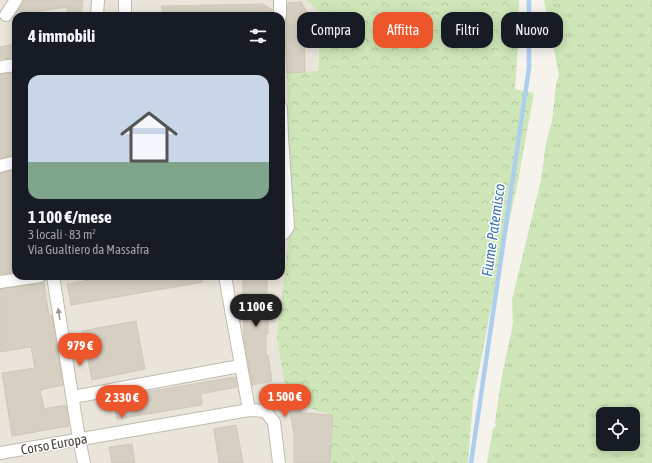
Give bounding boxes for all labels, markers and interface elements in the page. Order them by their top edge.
chip: Compra [297,12,365,48]
chip: Affitta [373,12,433,48]
chip: Filtri [441,12,493,48]
chip: Nuovo [501,12,563,48]
icon: filters [247,25,269,47]
text: 4 immobili [28,26,95,46]
icon: home [113,101,185,173]
water label: Fiume Patemisco [478,182,508,278]
text: 1 100 €/mese [28,207,112,227]
text: 3 locali · 83 m² [28,227,96,242]
text: Via Gualtiero da Massafra [28,242,149,257]
pin: 1 100 € [219,294,293,328]
text: 1 100 € [239,299,273,314]
one-way arrow [56,308,62,320]
pin: 979 € [52,333,108,367]
text: 979 € [67,338,93,353]
pin: 1 500 € [248,384,322,418]
pin: 2 330 € [85,385,159,419]
text: 1 500 € [268,389,302,404]
text: 2 330 € [105,390,139,405]
map controls [596,407,640,451]
button: locate [596,407,640,451]
street label: Corso Europa [20,430,88,458]

